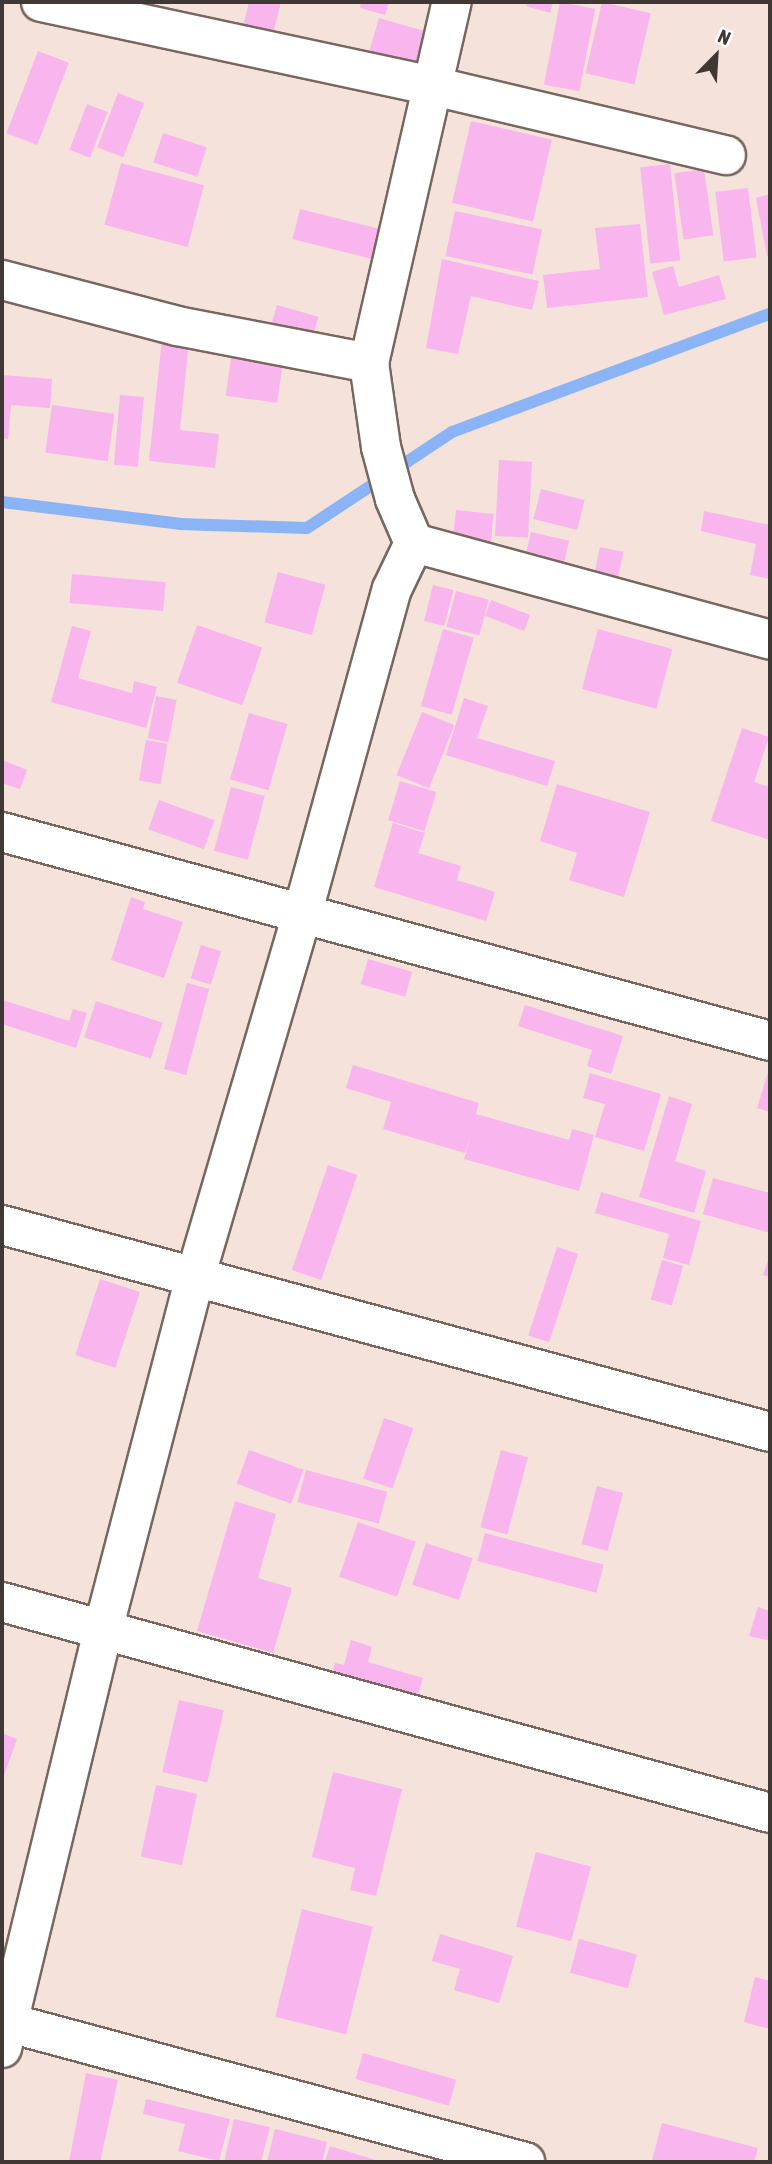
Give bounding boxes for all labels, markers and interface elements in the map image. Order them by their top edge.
north arrow [681,21,751,91]
text: N [715,24,734,49]

